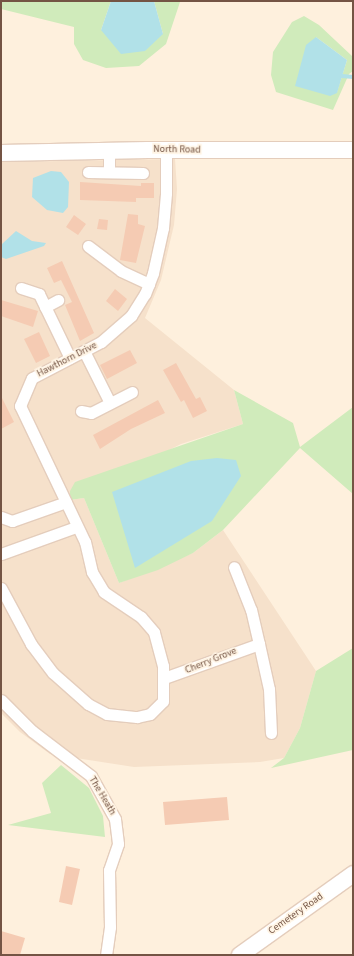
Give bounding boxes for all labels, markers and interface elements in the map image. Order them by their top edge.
street label: North Road [153,144,201,156]
street label: Hawthorn Drive [35,340,99,380]
street label: Cherry Grove [183,645,239,677]
street label: The Heath [86,775,118,817]
street label: Cemetery Road [266,891,326,937]

